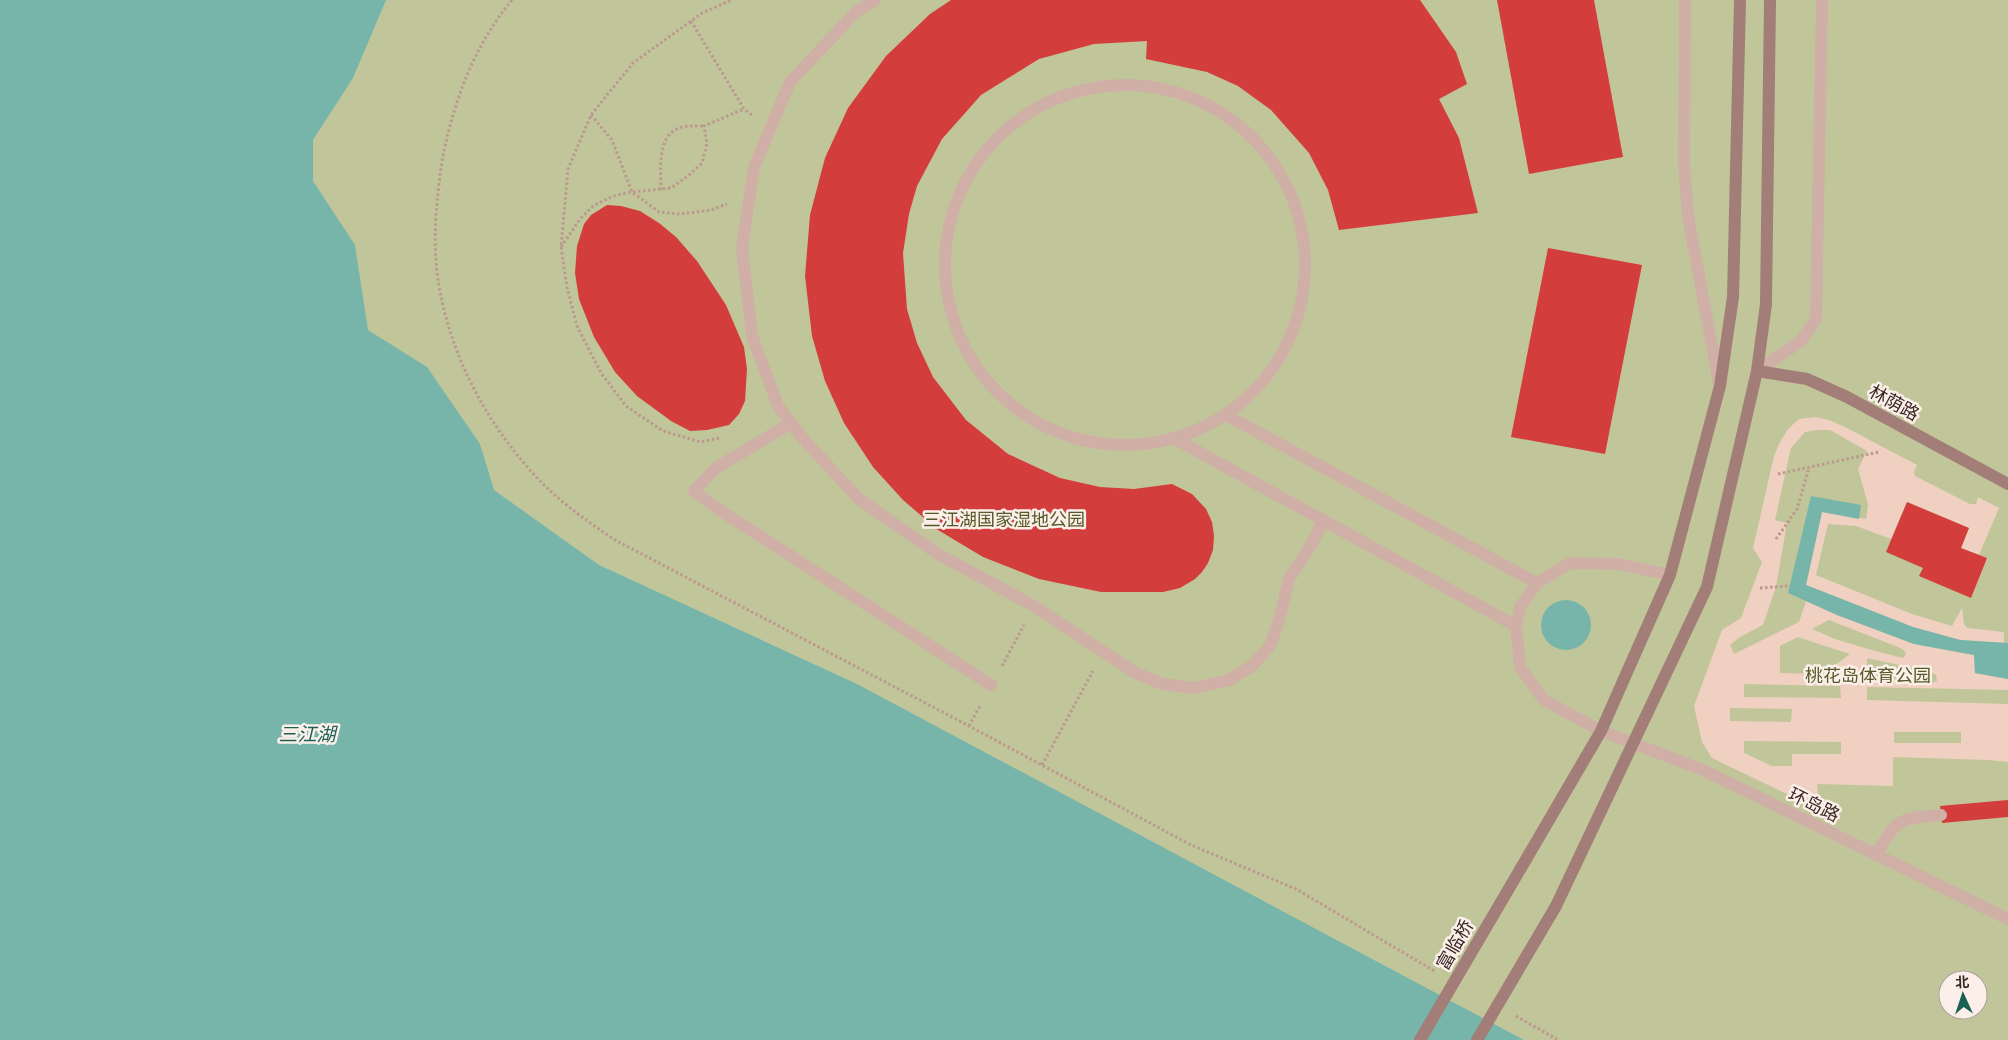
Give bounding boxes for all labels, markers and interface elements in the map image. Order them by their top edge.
street label: 林荫路 [1865,379,1923,426]
park label: 三江湖国家湿地公园 [923,508,1085,531]
park label: 桃花岛体育公园 [1805,664,1931,687]
water label: 三江湖 [278,722,338,746]
street label: 环岛路 [1785,782,1844,827]
street label: 富临桥 [1431,916,1478,974]
north arrow [1938,970,1988,1020]
text: 北 [1955,973,1970,991]

